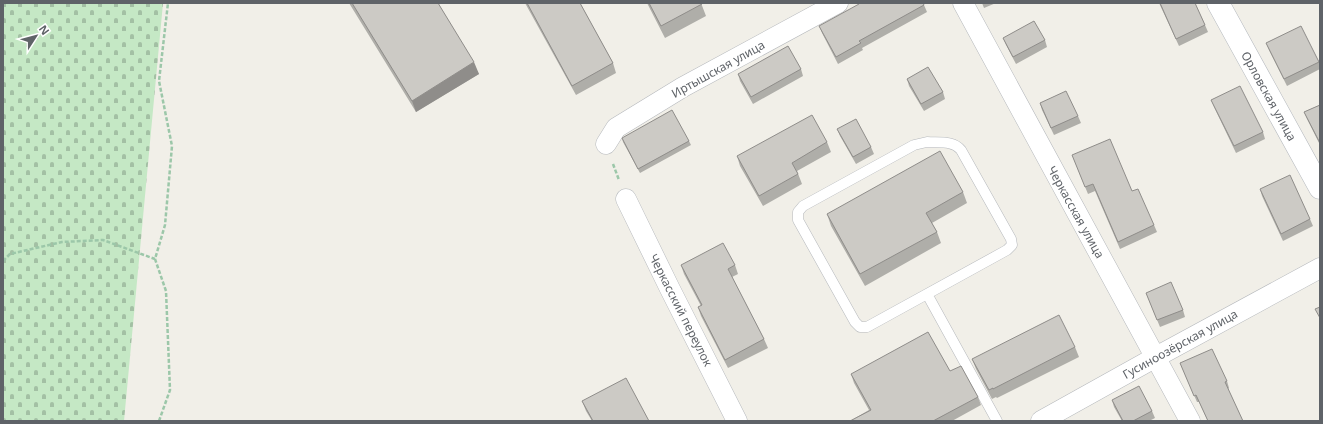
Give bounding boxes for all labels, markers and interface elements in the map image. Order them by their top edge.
north arrow [16,16,56,56]
text: N [36,22,53,38]
street label: Иртышская улица [668,36,768,102]
street label: Орловская улица [1237,48,1301,144]
street label: Черкасская улица [1044,163,1108,261]
street label: Черкасский переулок [645,251,717,370]
street label: Гусиноозёрская улица [1119,305,1241,383]

